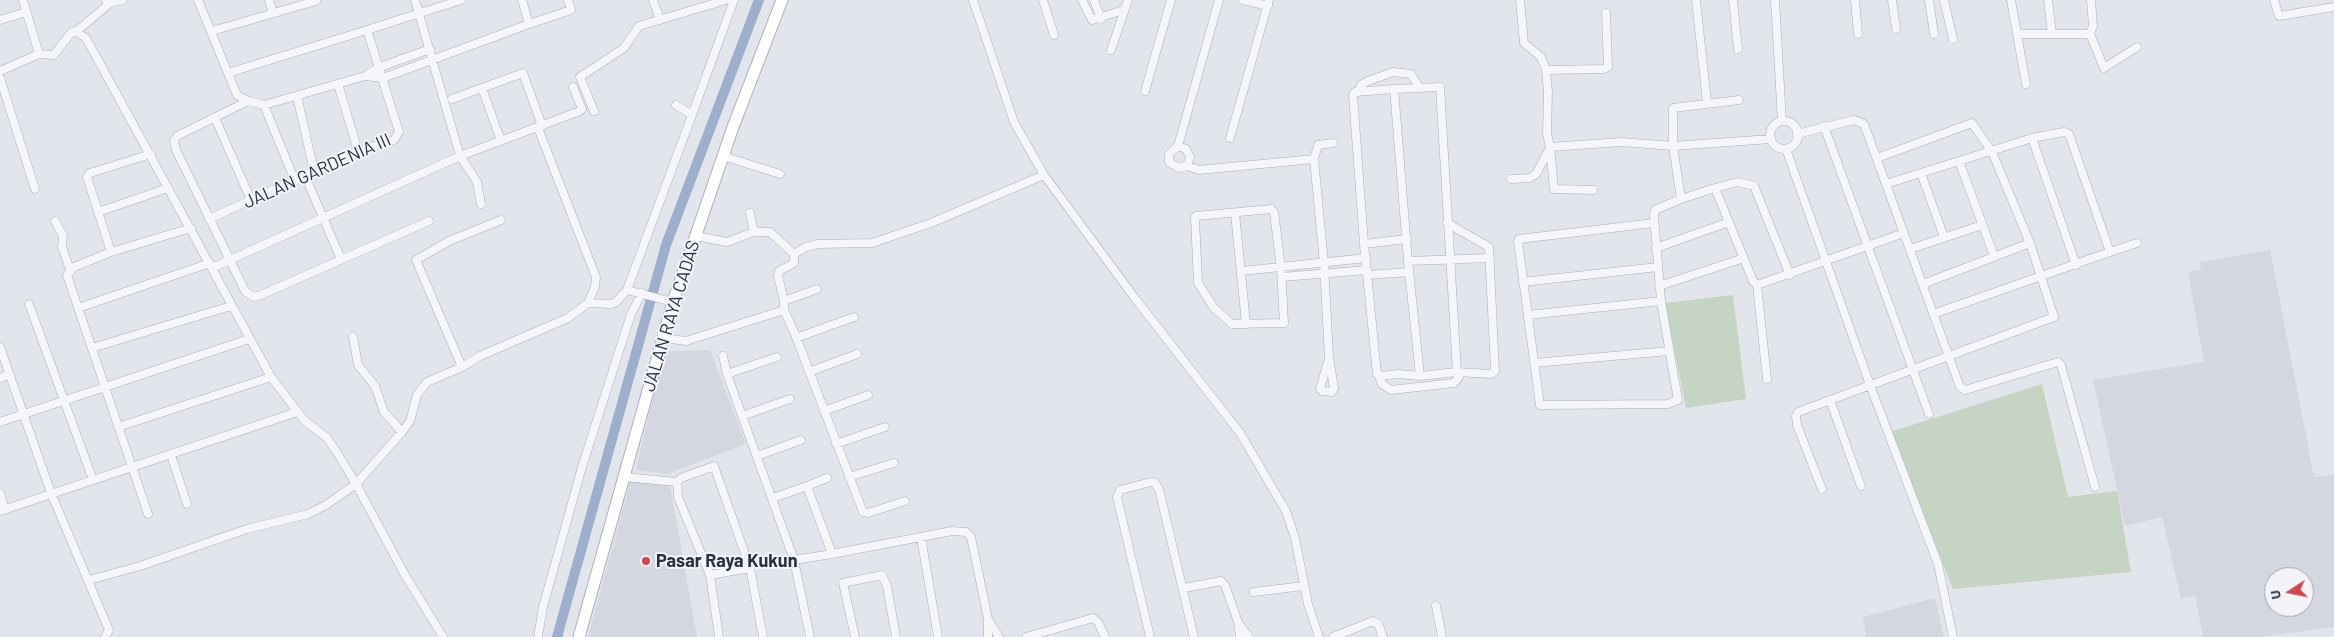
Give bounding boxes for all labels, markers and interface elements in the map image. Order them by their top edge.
street label: JALAN GARDENIA III [240,129,394,213]
street label: JALAN RAYA CADAS [638,238,704,394]
place label: Pasar Raya Kukun [656,550,797,572]
marker: Pasar Raya Kukun [640,555,652,567]
north arrow [2264,567,2314,617]
text: U [2266,589,2284,601]

